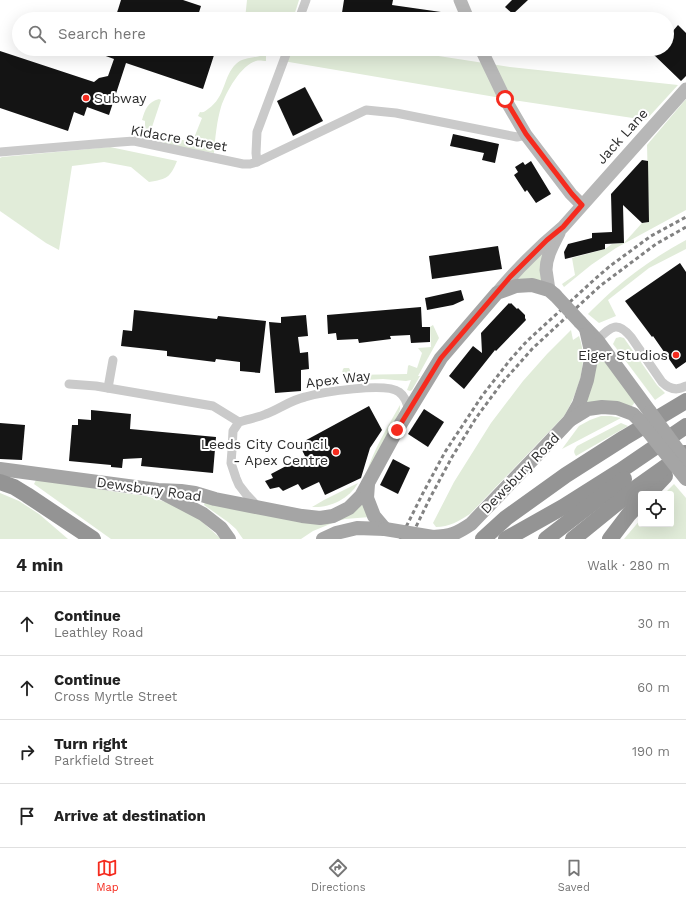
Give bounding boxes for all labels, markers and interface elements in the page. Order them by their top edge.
search box [12,12,674,56]
icon: search [26,23,48,45]
text: Search here [58,25,146,43]
place label: Subway [94,90,147,106]
route start [496,90,514,108]
marker: Subway [81,93,91,103]
street label: Jack Lane [593,105,651,167]
street label: Kidacre Street [129,122,229,154]
place label: Eiger Studios [578,347,668,363]
marker: Eiger Studios [671,350,681,360]
street label: Apex Way [305,367,372,391]
route end [388,421,406,439]
street label: Dewsbury Road [477,429,563,517]
place label: Leeds City Council - Apex Centre [201,436,329,468]
marker: Leeds City Council - Apex Centre [331,447,341,457]
street label: Dewsbury Road [95,474,203,504]
map controls [638,491,674,527]
button: locate [638,491,674,527]
text: 4 min [16,555,63,575]
text: Walk · 280 m [587,558,670,573]
text: Continue [54,607,121,625]
icon: ahead [16,613,38,635]
text: 30 m [638,616,670,631]
text: Leathley Road [54,625,143,640]
text: Continue [54,671,121,689]
icon: ahead [16,677,38,699]
text: 60 m [637,680,670,695]
text: Cross Myrtle Street [54,689,177,704]
text: Turn right [54,735,127,753]
icon: right [16,741,38,763]
text: 190 m [632,744,670,759]
text: Parkfield Street [54,753,154,768]
icon: arrive [16,805,38,827]
text: Arrive at destination [54,807,206,825]
tab: Map [96,857,119,894]
tab: Directions [311,857,365,894]
tab: Saved [558,857,590,894]

